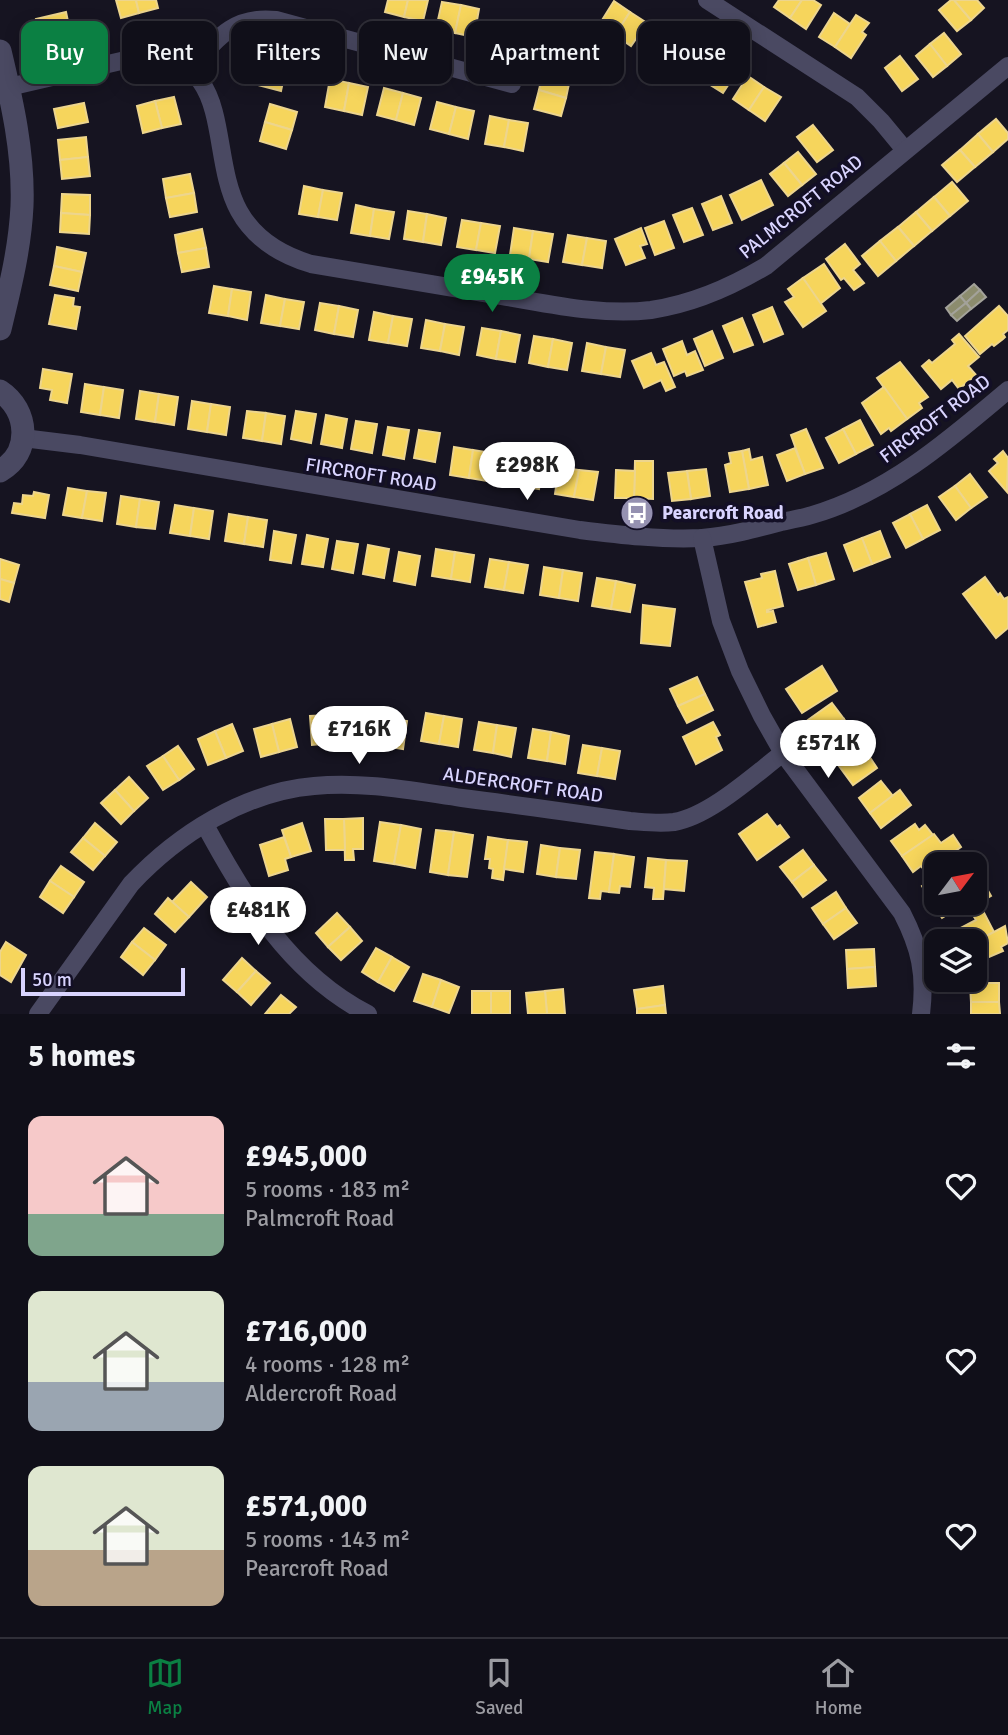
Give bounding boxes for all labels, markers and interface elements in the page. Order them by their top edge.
chip: Buy [21,21,108,84]
chip: Rent [122,21,217,84]
chip: Filters [231,21,345,84]
chip: New [359,21,452,84]
chip: Apartment [466,21,624,84]
chip: House [638,21,750,84]
street label: PALMCROFT ROAD [734,150,868,264]
pin: £945K [443,254,541,314]
text: £945K [460,262,524,291]
street label: FIRCROFT ROAD [875,370,995,468]
pin: £298K [478,442,576,502]
text: £298K [495,450,559,479]
street label: FIRCROFT ROAD [304,453,438,497]
bus stop icon: Pearcroft Road [618,494,656,532]
place label: Pearcroft Road [662,501,784,525]
pin: £716K [310,706,408,766]
text: £716K [327,714,391,743]
pin: £571K [779,720,877,780]
text: £571K [796,728,860,757]
street label: ALDERCROFT ROAD [441,762,605,808]
north arrow [924,852,987,915]
map controls [924,852,987,992]
pin: £481K [209,888,307,947]
text: £481K [226,895,290,924]
button: layers [924,929,987,992]
scale bar [21,965,186,997]
text: 50 m [32,968,72,992]
icon: filters [942,1037,980,1075]
text: 5 homes [28,1038,135,1075]
text: £945,000 [245,1138,367,1175]
icon: home [84,1144,168,1228]
icon: heart [942,1167,980,1205]
text: 5 rooms · 183 m² [245,1175,410,1204]
text: Palmcroft Road [245,1204,394,1233]
text: £716,000 [245,1313,367,1350]
icon: home [84,1319,168,1403]
icon: heart [942,1342,980,1380]
text: 4 rooms · 128 m² [245,1350,410,1379]
text: Aldercroft Road [245,1379,397,1408]
text: £571,000 [245,1488,367,1525]
icon: home [84,1494,168,1578]
icon: heart [942,1517,980,1555]
text: 5 rooms · 143 m² [245,1525,410,1554]
text: Pearcroft Road [245,1554,389,1583]
tab: Map [146,1654,184,1720]
tab: Saved [475,1654,523,1720]
tab: Home [815,1654,862,1720]

